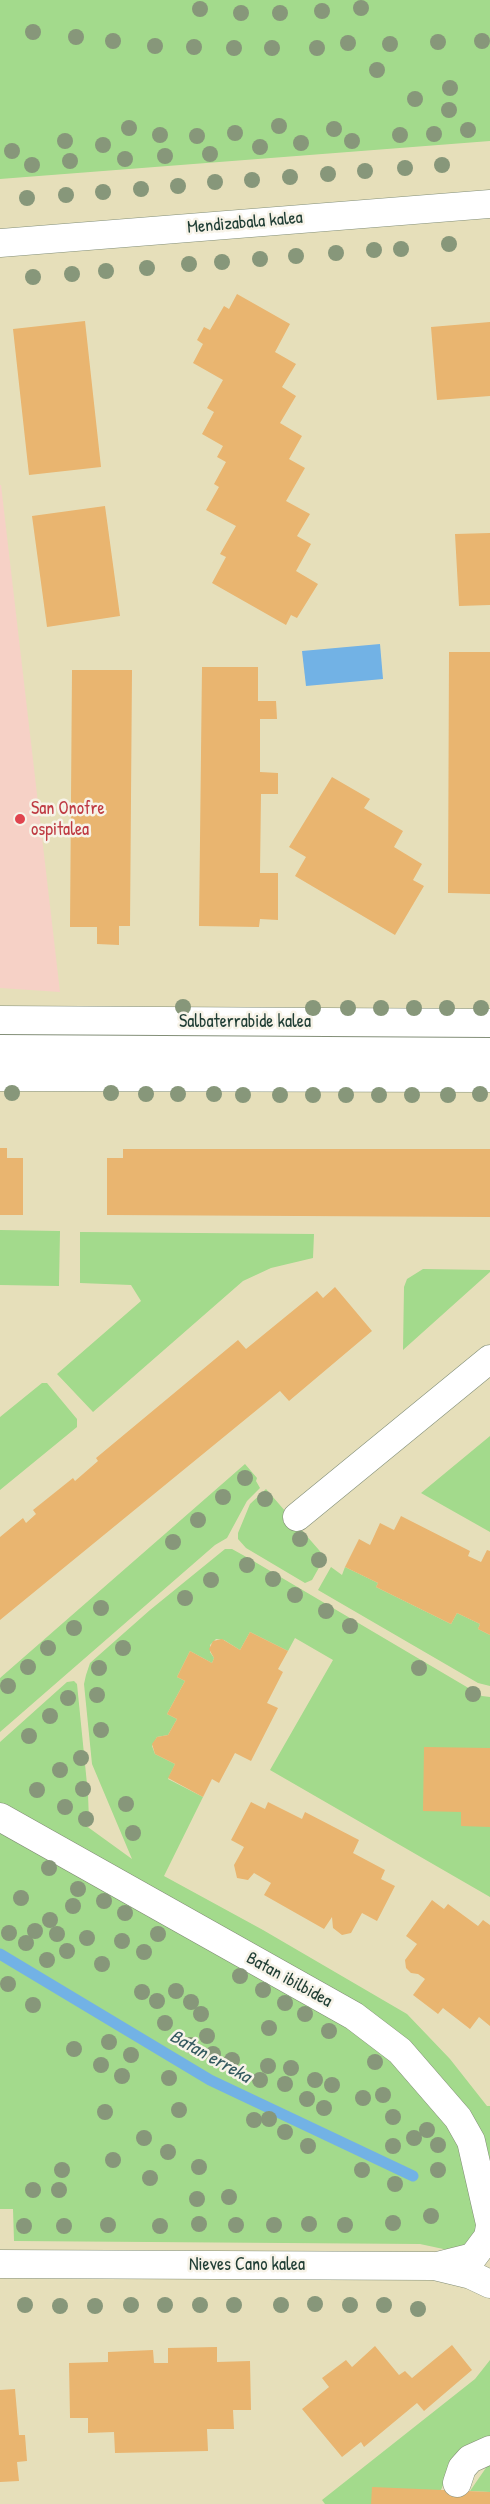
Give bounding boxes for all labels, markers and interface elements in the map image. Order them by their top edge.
street label: Mendizabala kalea [186,207,304,239]
place label: San Onofre ospitalea [31,798,105,841]
marker: San Onofre ospitalea [13,812,27,826]
street label: Salbaterrabide kalea [179,1011,311,1033]
street label: Batan ibilbidea [242,1948,336,2012]
water label: Batan erreka [166,2025,254,2089]
street label: Nieves Cano kalea [189,2254,305,2276]

